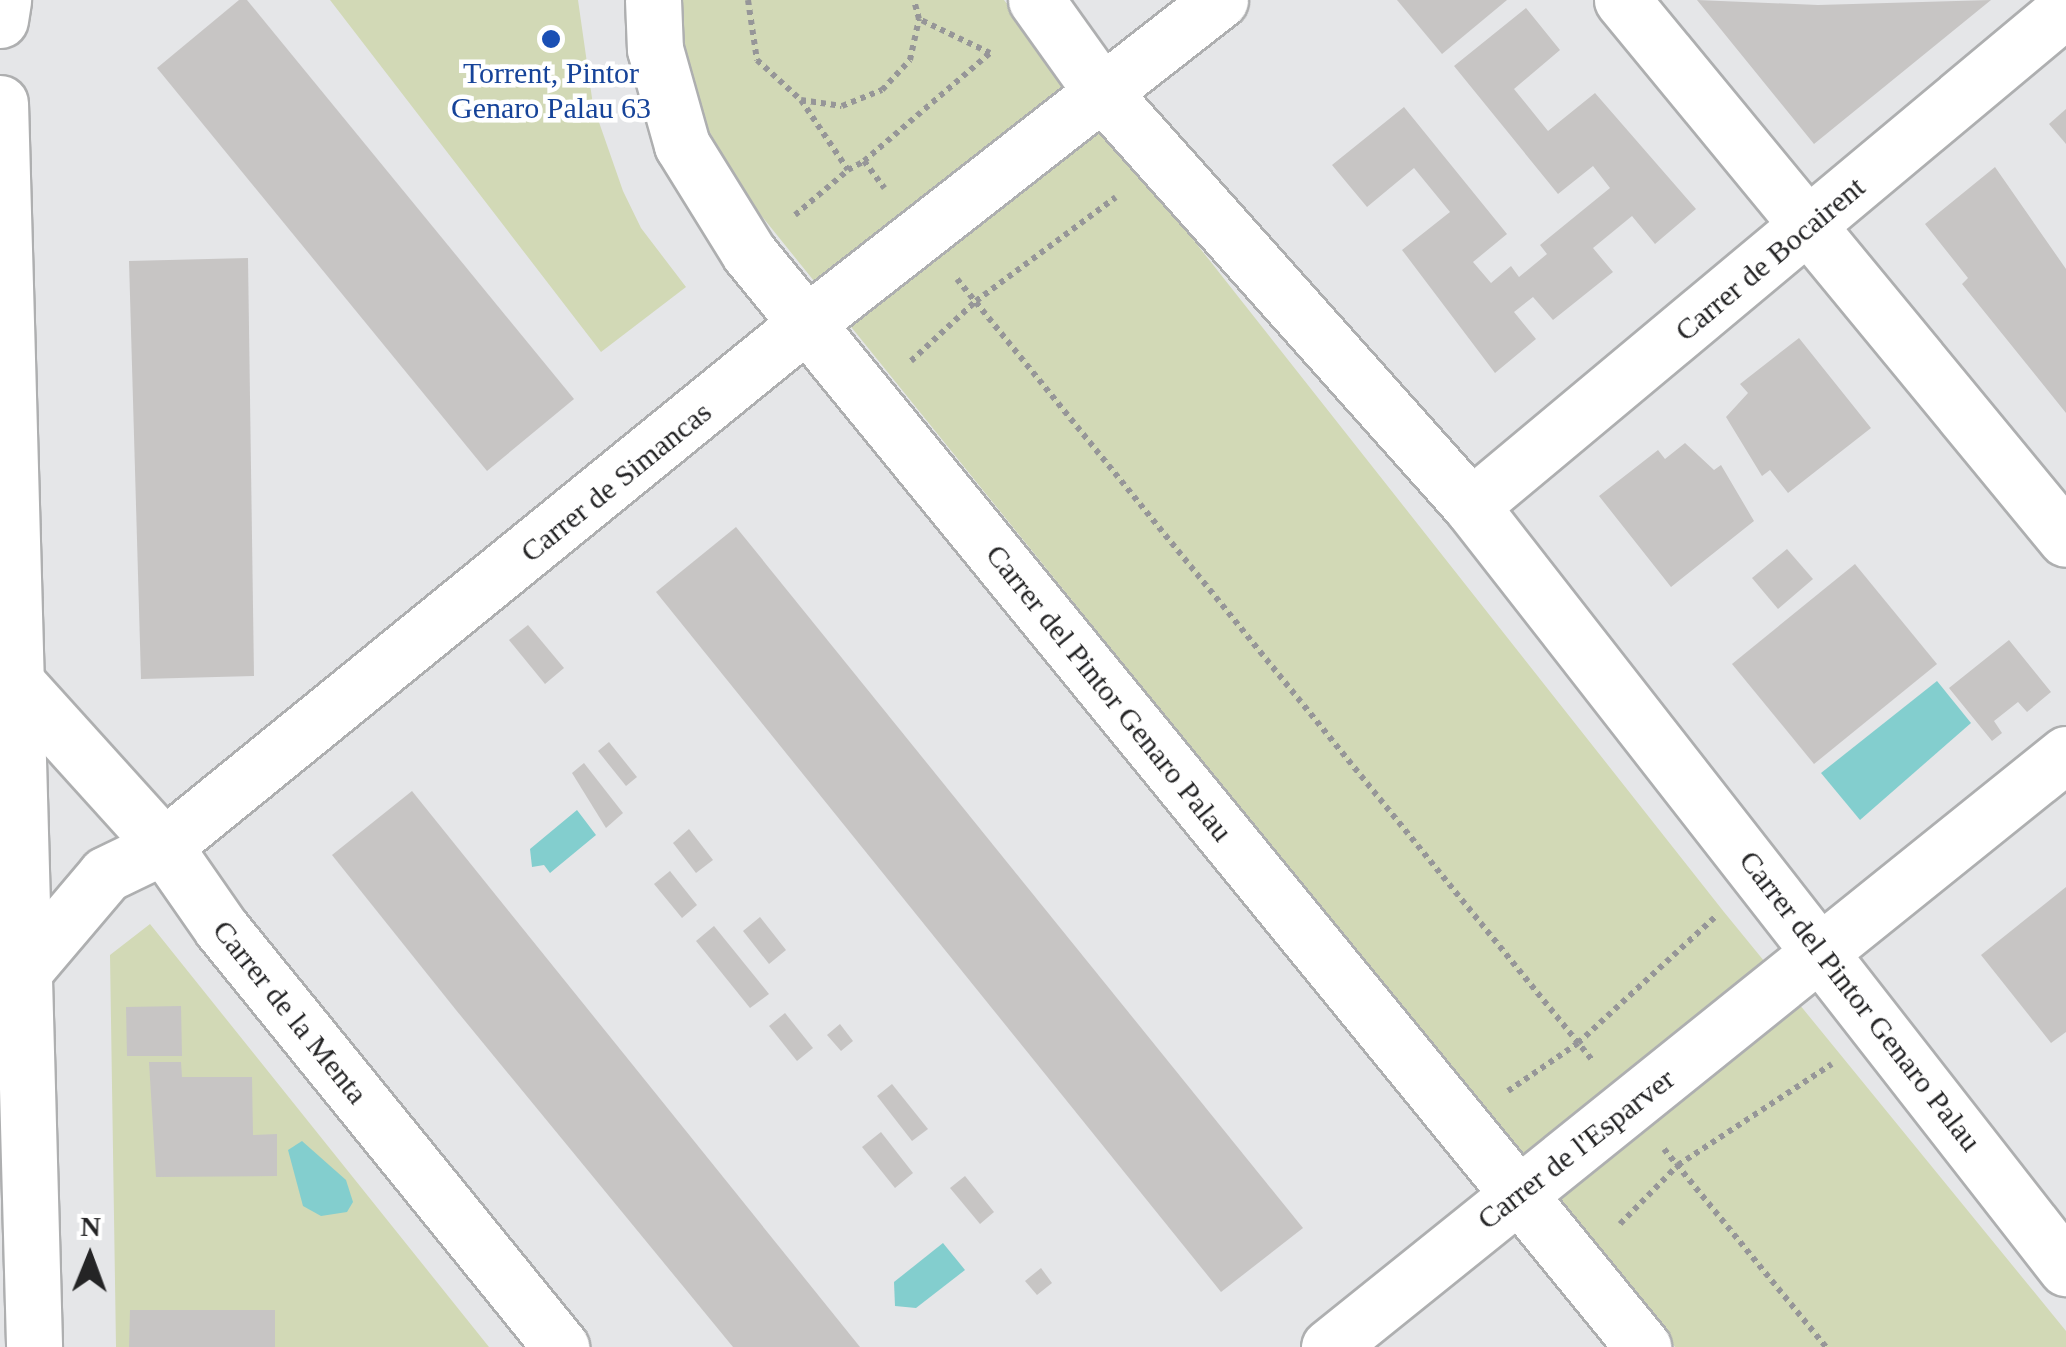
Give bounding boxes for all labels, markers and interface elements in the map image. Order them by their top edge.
marker: Torrent, Pintor Genaro Palau 63 [540,28,562,50]
place label: Torrent, Pintor Genaro Palau 63 [451,55,651,126]
street label: Carrer de Bocairent [1668,169,1872,349]
street label: Carrer de Simancas [513,394,719,570]
street label: Carrer del Pintor Genaro Palau [978,537,1240,849]
street label: Carrer del Pintor Genaro Palau [1731,844,1989,1158]
street label: Carrer de la Menta [205,913,375,1111]
street label: Carrer de l'Esparver [1470,1061,1682,1237]
north arrow [40,1207,140,1307]
text: N [80,1211,101,1242]

